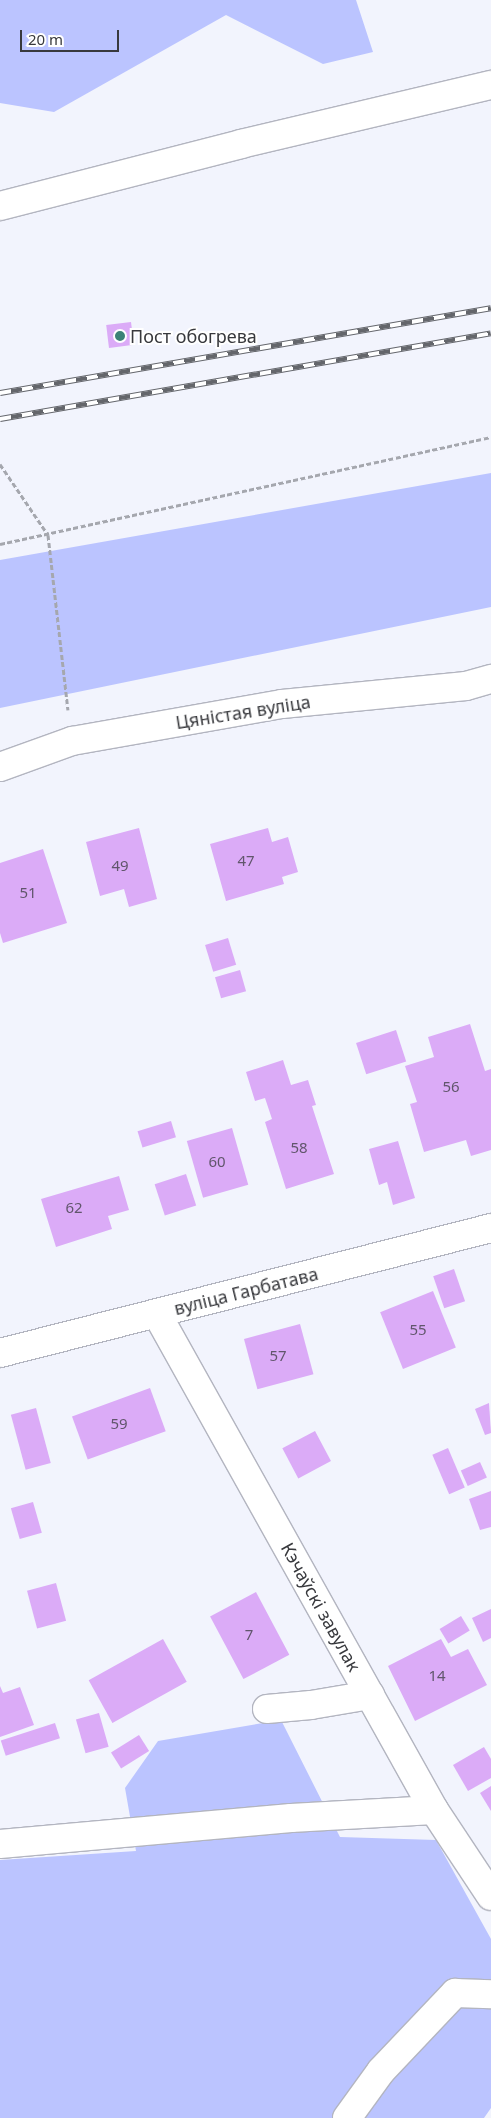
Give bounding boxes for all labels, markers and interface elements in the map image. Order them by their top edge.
scale bar [22,20,121,52]
text: 20 m [28,29,63,49]
place label: Пост обогрева [130,325,257,347]
marker: Пост обогрева [114,330,126,342]
street label: Цяністая вуліца [174,691,312,733]
house number: 47 [237,852,255,870]
house number: 49 [111,857,129,875]
house number: 51 [19,884,37,902]
house number: 56 [442,1078,460,1096]
house number: 58 [290,1139,308,1157]
house number: 60 [208,1153,226,1171]
house number: 62 [65,1199,83,1217]
street label: вуліца Гарбатава [172,1263,320,1319]
house number: 55 [409,1321,427,1339]
house number: 57 [269,1347,287,1365]
house number: 59 [110,1415,128,1433]
street label: Кэчаўскі завулак [277,1539,365,1675]
house number: 7 [245,1626,253,1644]
house number: 14 [428,1667,446,1685]

